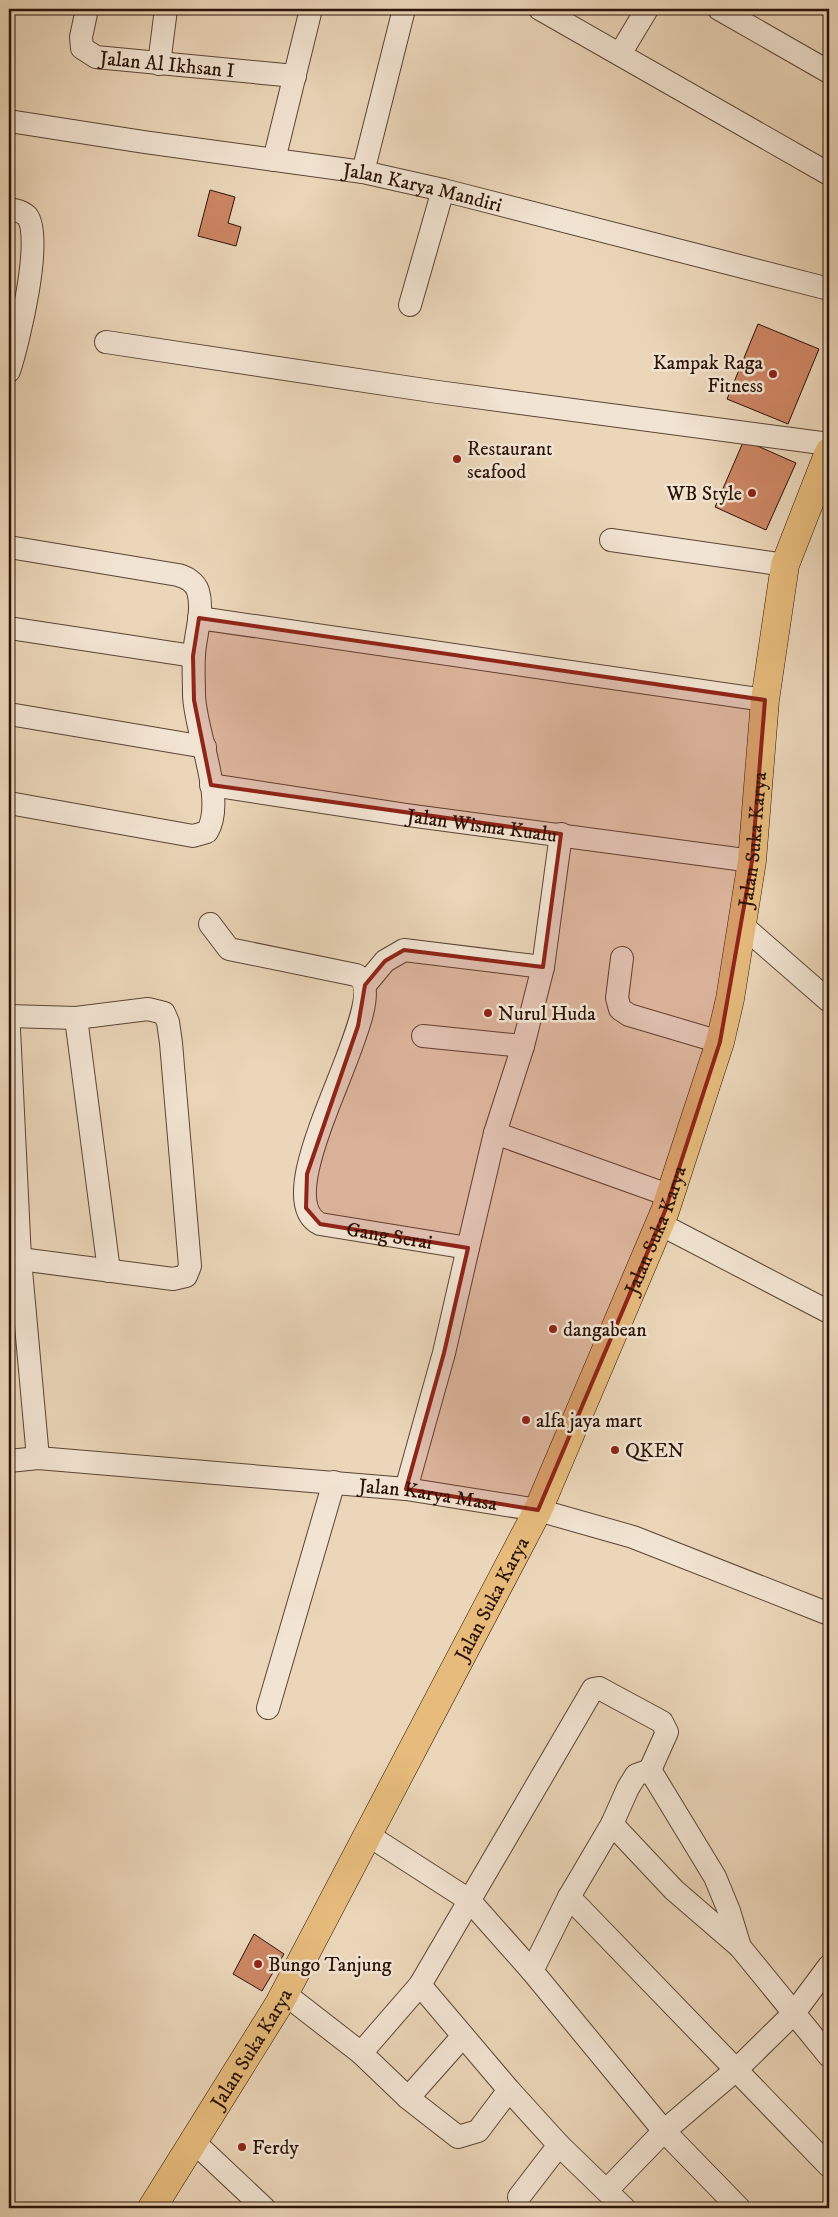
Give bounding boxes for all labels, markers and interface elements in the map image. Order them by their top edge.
street label: Jalan Al Ikhsan I [97,46,236,84]
street label: Jalan Karya Mandiri [339,158,504,219]
place label: Kampak Raga Fitness [653,351,764,399]
marker: Kampak Raga Fitness [767,368,779,380]
place label: Restaurant seafood [467,437,552,485]
marker: Restaurant seafood [451,453,463,465]
place label: WB Style [666,482,742,507]
marker: WB Style [746,487,758,499]
street label: Jalan Suka Karya [733,770,773,911]
street label: Jalan Wisma Kualu [403,804,558,849]
place label: Nurul Huda [498,1002,596,1027]
marker: Nurul Huda [482,1007,494,1019]
street label: Jalan Suka Karya [619,1162,693,1300]
street label: Gang Serai [344,1217,434,1256]
place label: dangabean [563,1318,647,1343]
marker: dangabean [547,1323,559,1335]
place label: alfa jaya mart [536,1409,643,1434]
marker: alfa jaya mart [520,1414,532,1426]
place label: QKEN [625,1439,684,1464]
marker: QKEN [609,1444,621,1456]
street label: Jalan Karya Masa [356,1474,499,1517]
street label: Jalan Suka Karya [449,1533,536,1667]
place label: Bungo Tanjung [268,1953,392,1978]
marker: Bungo Tanjung [252,1958,264,1970]
street label: Jalan Suka Karya [205,1984,299,2115]
place label: Ferdy [252,2136,299,2161]
marker: Ferdy [236,2141,248,2153]

